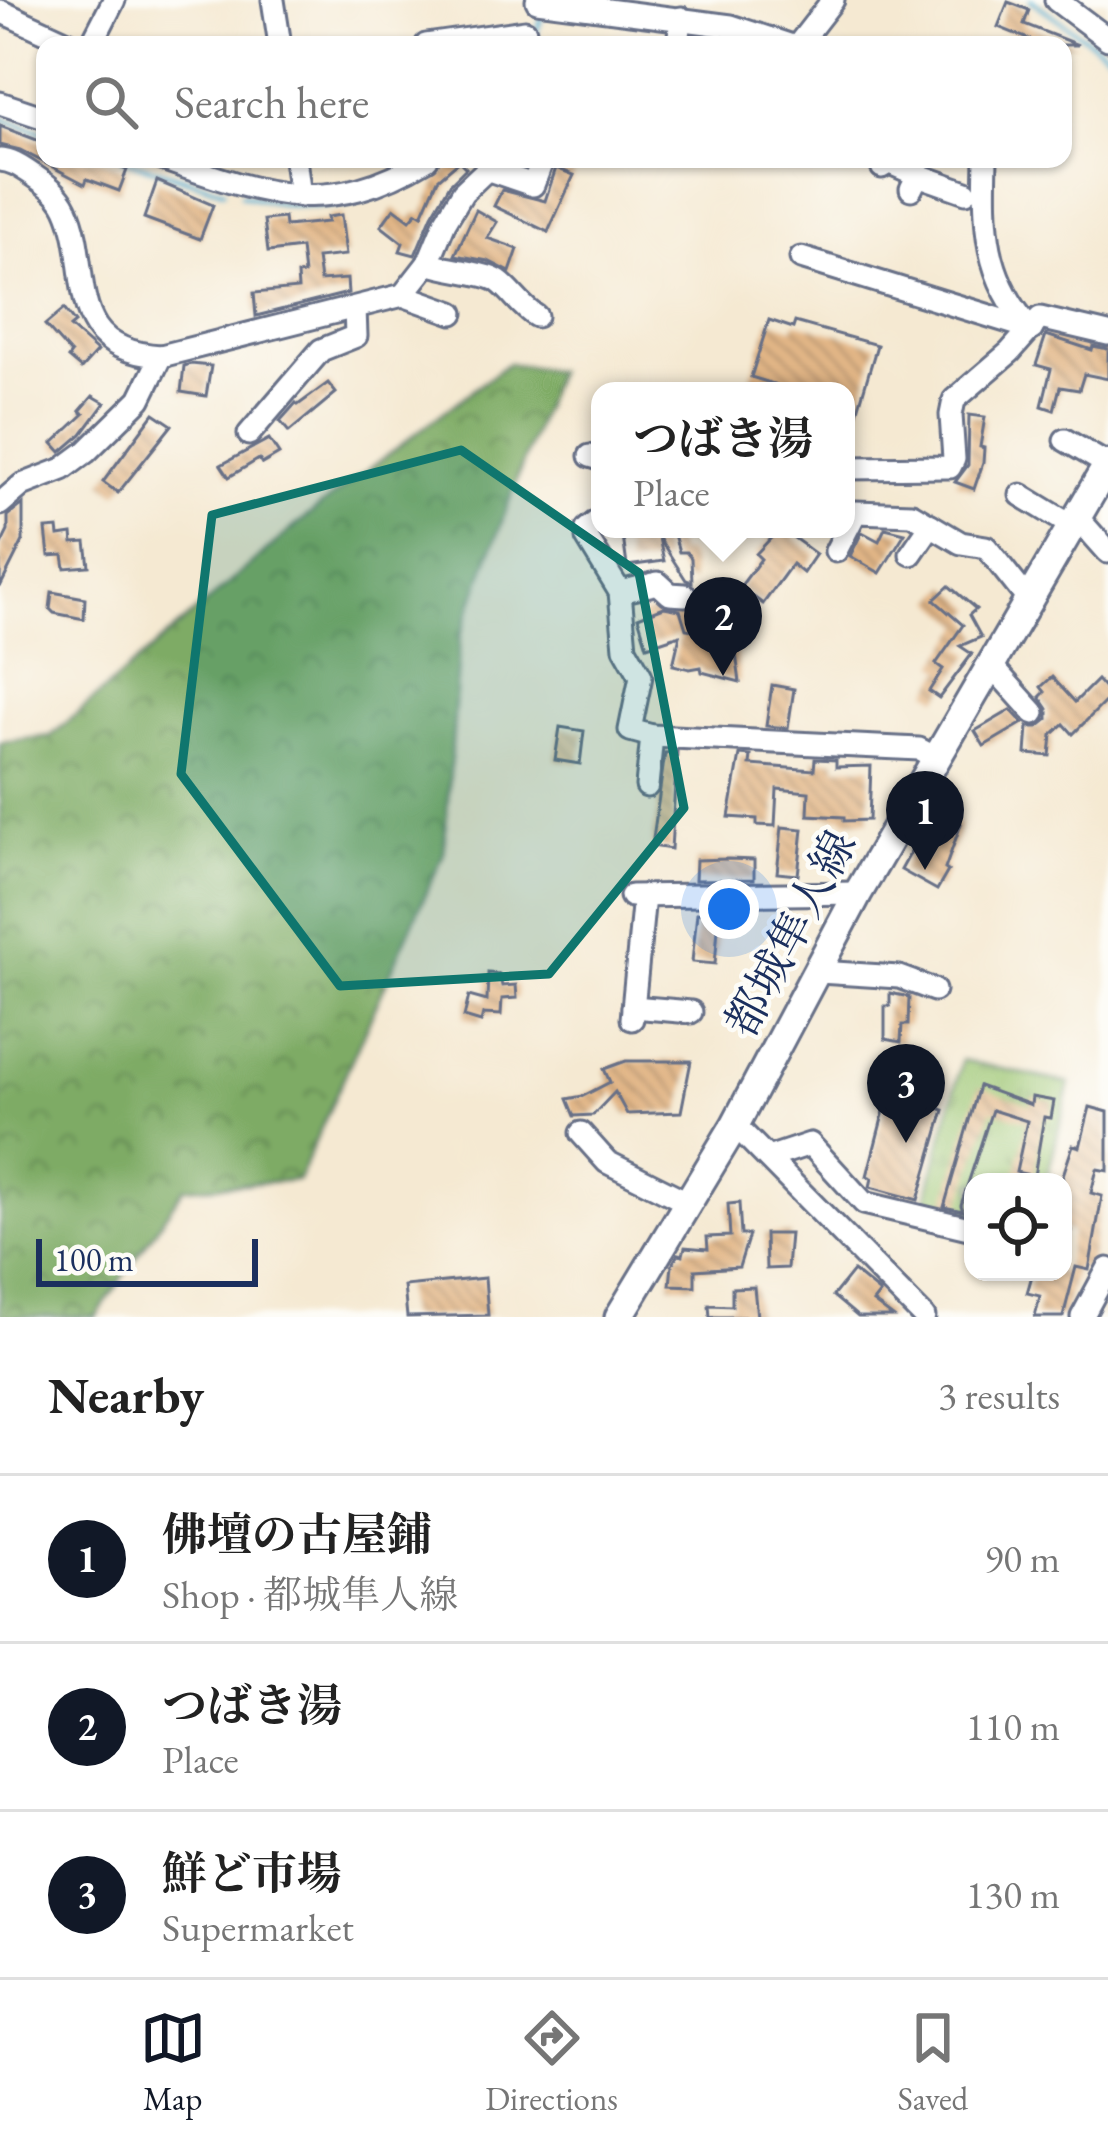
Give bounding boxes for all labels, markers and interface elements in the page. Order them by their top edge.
search box [36,36,1072,168]
icon: search [78,69,144,135]
text: Search here [174,73,369,131]
popup [591,382,855,538]
text: つばき湯 [633,409,813,467]
text: Place [633,467,710,518]
pin: 2 [684,577,762,676]
pin: 1 [886,771,964,870]
street label: 都城隼人線 [712,820,868,1046]
your location [699,879,759,939]
pin: 3 [867,1044,945,1143]
map controls [964,1173,1072,1281]
button: locate [964,1173,1072,1281]
scale bar [36,1233,258,1286]
text: 100 m [54,1238,134,1281]
text: Nearby [48,1362,204,1428]
text: 3 results [938,1370,1060,1421]
text: 佛壇の古屋鋪 [162,1505,432,1563]
text: 1 [77,1533,97,1584]
text: 90 m [984,1533,1060,1584]
text: Shop · 都城隼人線 [162,1569,458,1620]
text: つばき湯 [162,1676,342,1734]
text: 2 [77,1701,97,1752]
text: 110 m [966,1701,1060,1752]
text: Place [162,1734,239,1785]
text: 鮮ど市場 [162,1844,342,1902]
text: 3 [77,1869,97,1920]
text: 130 m [966,1869,1060,1920]
text: Supermarket [162,1902,354,1953]
tab: Map [140,2005,206,2120]
tab: Directions [485,2005,618,2120]
tab: Saved [898,2005,968,2120]

